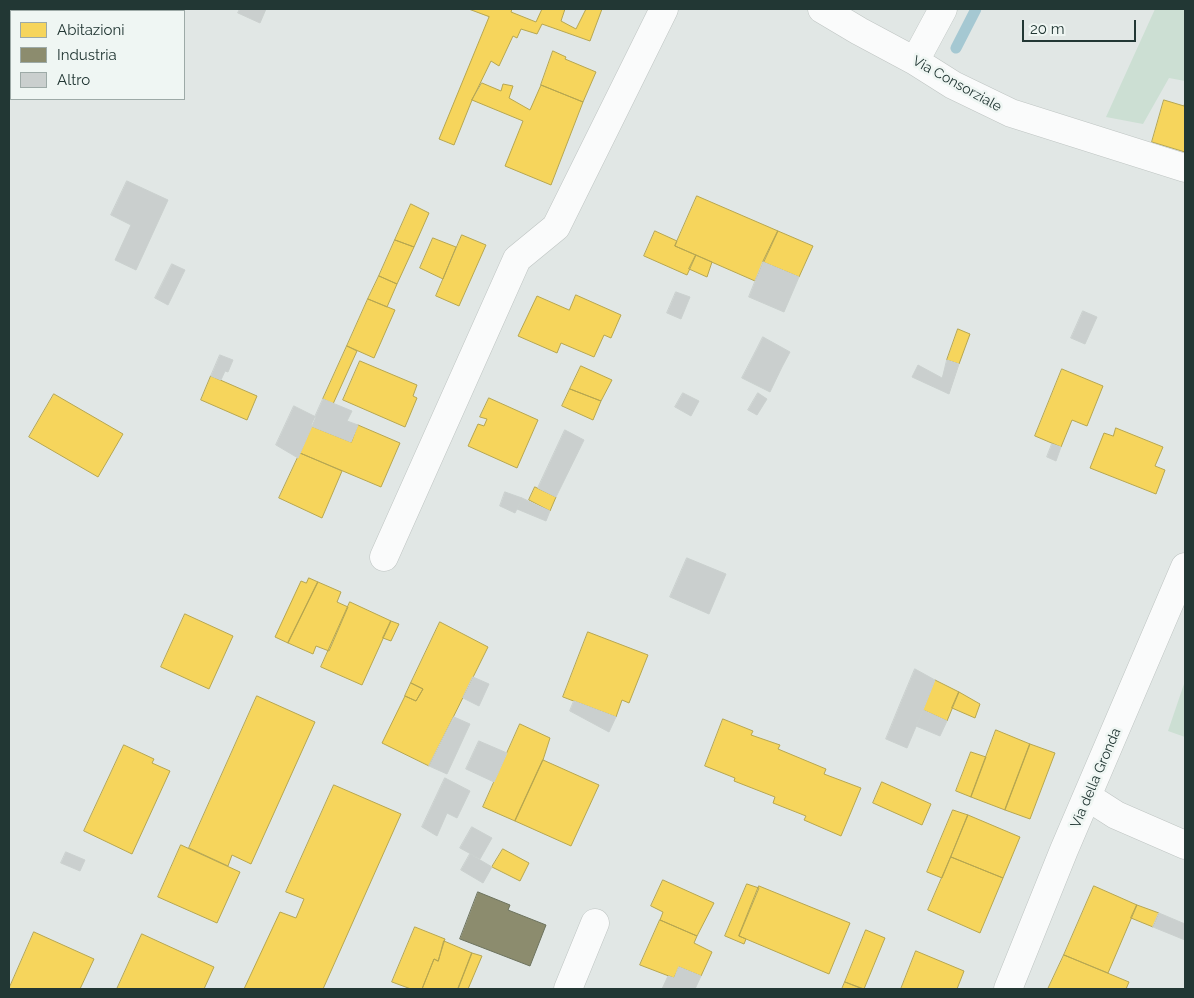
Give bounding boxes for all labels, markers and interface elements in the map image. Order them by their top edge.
legend [10,10,185,100]
scale bar [1024,10,1138,42]
text: 20 m [1030,20,1065,38]
text: Abitazioni [57,21,124,39]
text: Industria [57,46,117,64]
street label: Via Consorziale [909,53,1005,115]
text: Altro [57,71,90,89]
street label: Via della Gronda [1067,725,1125,831]

